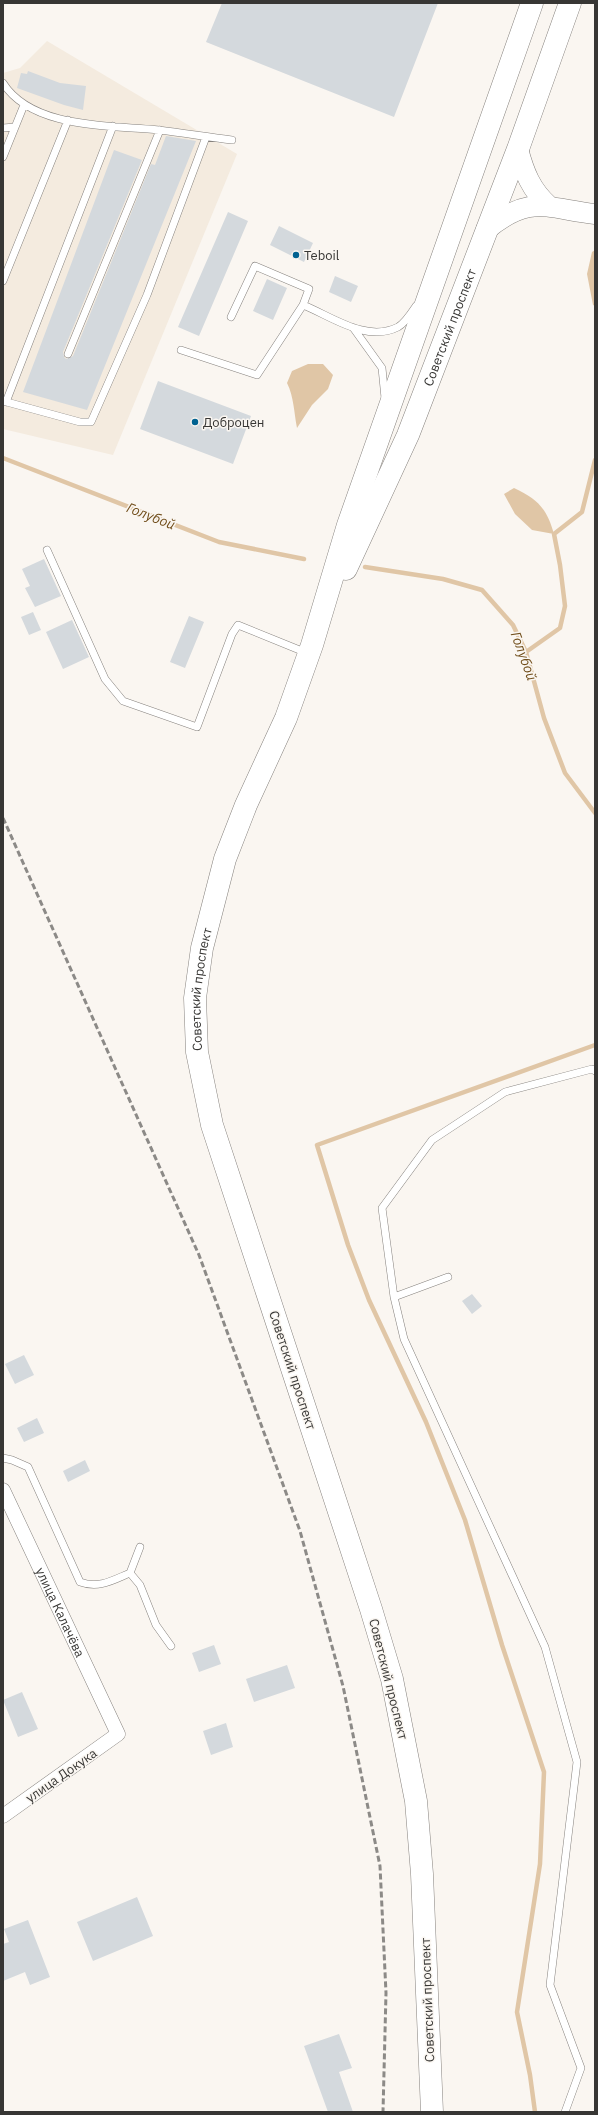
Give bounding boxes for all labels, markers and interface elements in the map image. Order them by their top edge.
place label: Teboil [304,247,340,264]
marker: Teboil [291,250,301,260]
street label: Советский проспект [420,266,480,389]
place label: Доброцен [203,414,264,431]
marker: Доброцен [190,417,200,427]
water label: Голубой [124,498,178,534]
water label: Голубой [507,629,541,683]
street label: Советский проспект [187,926,216,1051]
street label: Советский проспект [265,1308,320,1432]
street label: улица Калачёва [32,1565,89,1660]
street label: Советский проспект [365,1617,412,1741]
street label: улица Докука [22,1745,100,1806]
street label: Советский проспект [417,1938,438,2062]

